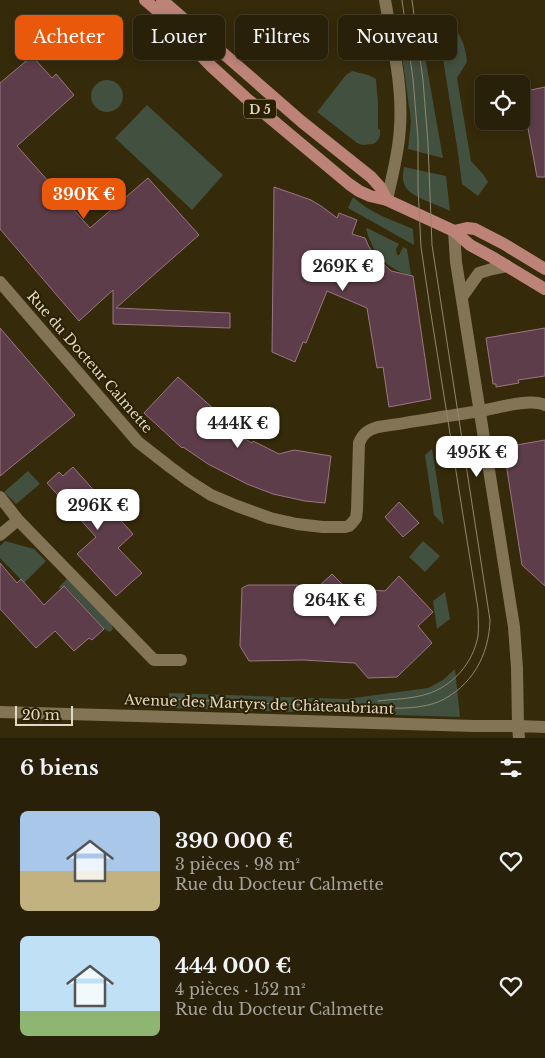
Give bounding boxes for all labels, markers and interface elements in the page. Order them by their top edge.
chip: Acheter [15,15,123,60]
chip: Louer [133,15,225,60]
chip: Filtres [235,15,328,60]
chip: Nouveau [338,15,457,60]
map controls [475,75,530,130]
button: locate [475,75,530,130]
road number: D 5 [244,100,276,118]
pin: 390K € [43,178,125,220]
text: 390K € [53,184,115,204]
pin: 269K € [302,250,384,292]
text: 269K € [312,256,374,276]
street label: Rue du Docteur Calmette [23,287,157,437]
pin: 444K € [197,406,279,449]
text: 444K € [207,413,269,433]
pin: 495K € [436,436,518,478]
text: 495K € [447,442,507,462]
pin: 296K € [57,488,139,531]
text: 296K € [67,495,129,515]
pin: 264K € [294,584,376,626]
text: 264K € [304,590,366,610]
street label: Avenue des Martyrs de Châteaubriant [123,690,395,718]
scale bar [15,703,72,726]
text: 20 m [22,706,60,724]
icon: filters [497,754,525,782]
text: 6 biens [20,755,99,781]
text: 390 000 € [175,828,293,854]
icon: home [60,831,120,891]
icon: heart [497,847,525,875]
text: 3 pièces · 98 m² [175,854,300,874]
text: Rue du Docteur Calmette [175,874,384,894]
text: 444 000 € [175,953,292,979]
icon: home [60,956,120,1016]
icon: heart [497,972,525,1000]
text: 4 pièces · 152 m² [175,979,306,999]
text: Rue du Docteur Calmette [175,999,384,1019]

